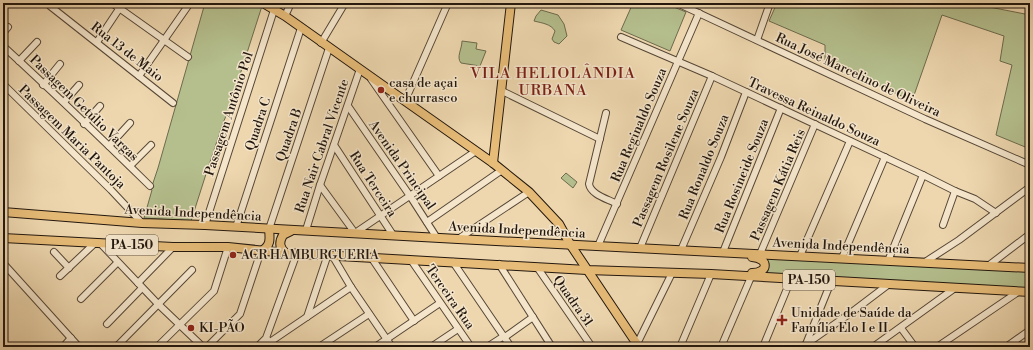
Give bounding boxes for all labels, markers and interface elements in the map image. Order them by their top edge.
street label: Rua 13 de Maio [88,19,166,85]
street label: Rua José Marcelino de Oliveira [773,30,943,121]
street label: Passagem Antônio Pol [201,50,257,178]
street label: Passagem Getúlio Vargas [26,52,142,165]
district label: VILA HELIOLÂNDIA URBANA [469,63,636,100]
street label: Rua Reginaldo Souza [608,65,670,185]
street label: Travessa Reinaldo Souza [745,74,883,150]
place label: casa de açai e churrasco [389,75,458,106]
street label: Rua Nair Cabral Vicente [292,76,353,215]
street label: Passagem Maria Pantoja [15,82,129,193]
marker: casa de açai e churrasco [376,85,386,95]
street label: Passagem Rosilene Souza [630,86,703,229]
street label: Quadra C [242,95,274,153]
street label: Quadra B [272,106,306,164]
street label: Rua Ronaldo Souza [676,112,733,222]
street label: Avenida Principal [365,116,439,213]
street label: Rua Rosineide Souza [712,116,772,236]
street label: Passagem Kátia Reis [747,126,809,243]
street label: Rua Terceira [346,148,400,220]
street label: Avenida Independência [123,201,262,225]
street label: Avenida Independência [447,218,586,242]
street label: Avenida Independência [771,234,910,258]
road number: PA-150 [106,235,158,255]
place label: ACR HAMBURGUERIA [240,247,380,263]
marker: ACR HAMBURGUERIA [228,250,238,260]
street label: Terceira Rua [422,262,478,333]
road number: PA-150 [783,270,835,290]
street label: Quadra 31 [550,272,597,330]
place label: Unidade de Saúde da Família Elo I e II [791,305,912,336]
marker: Unidade de Saúde da Família Elo I e II [776,314,788,326]
place label: KI-PÃO [199,319,245,336]
marker: KI-PÃO [186,323,196,333]

